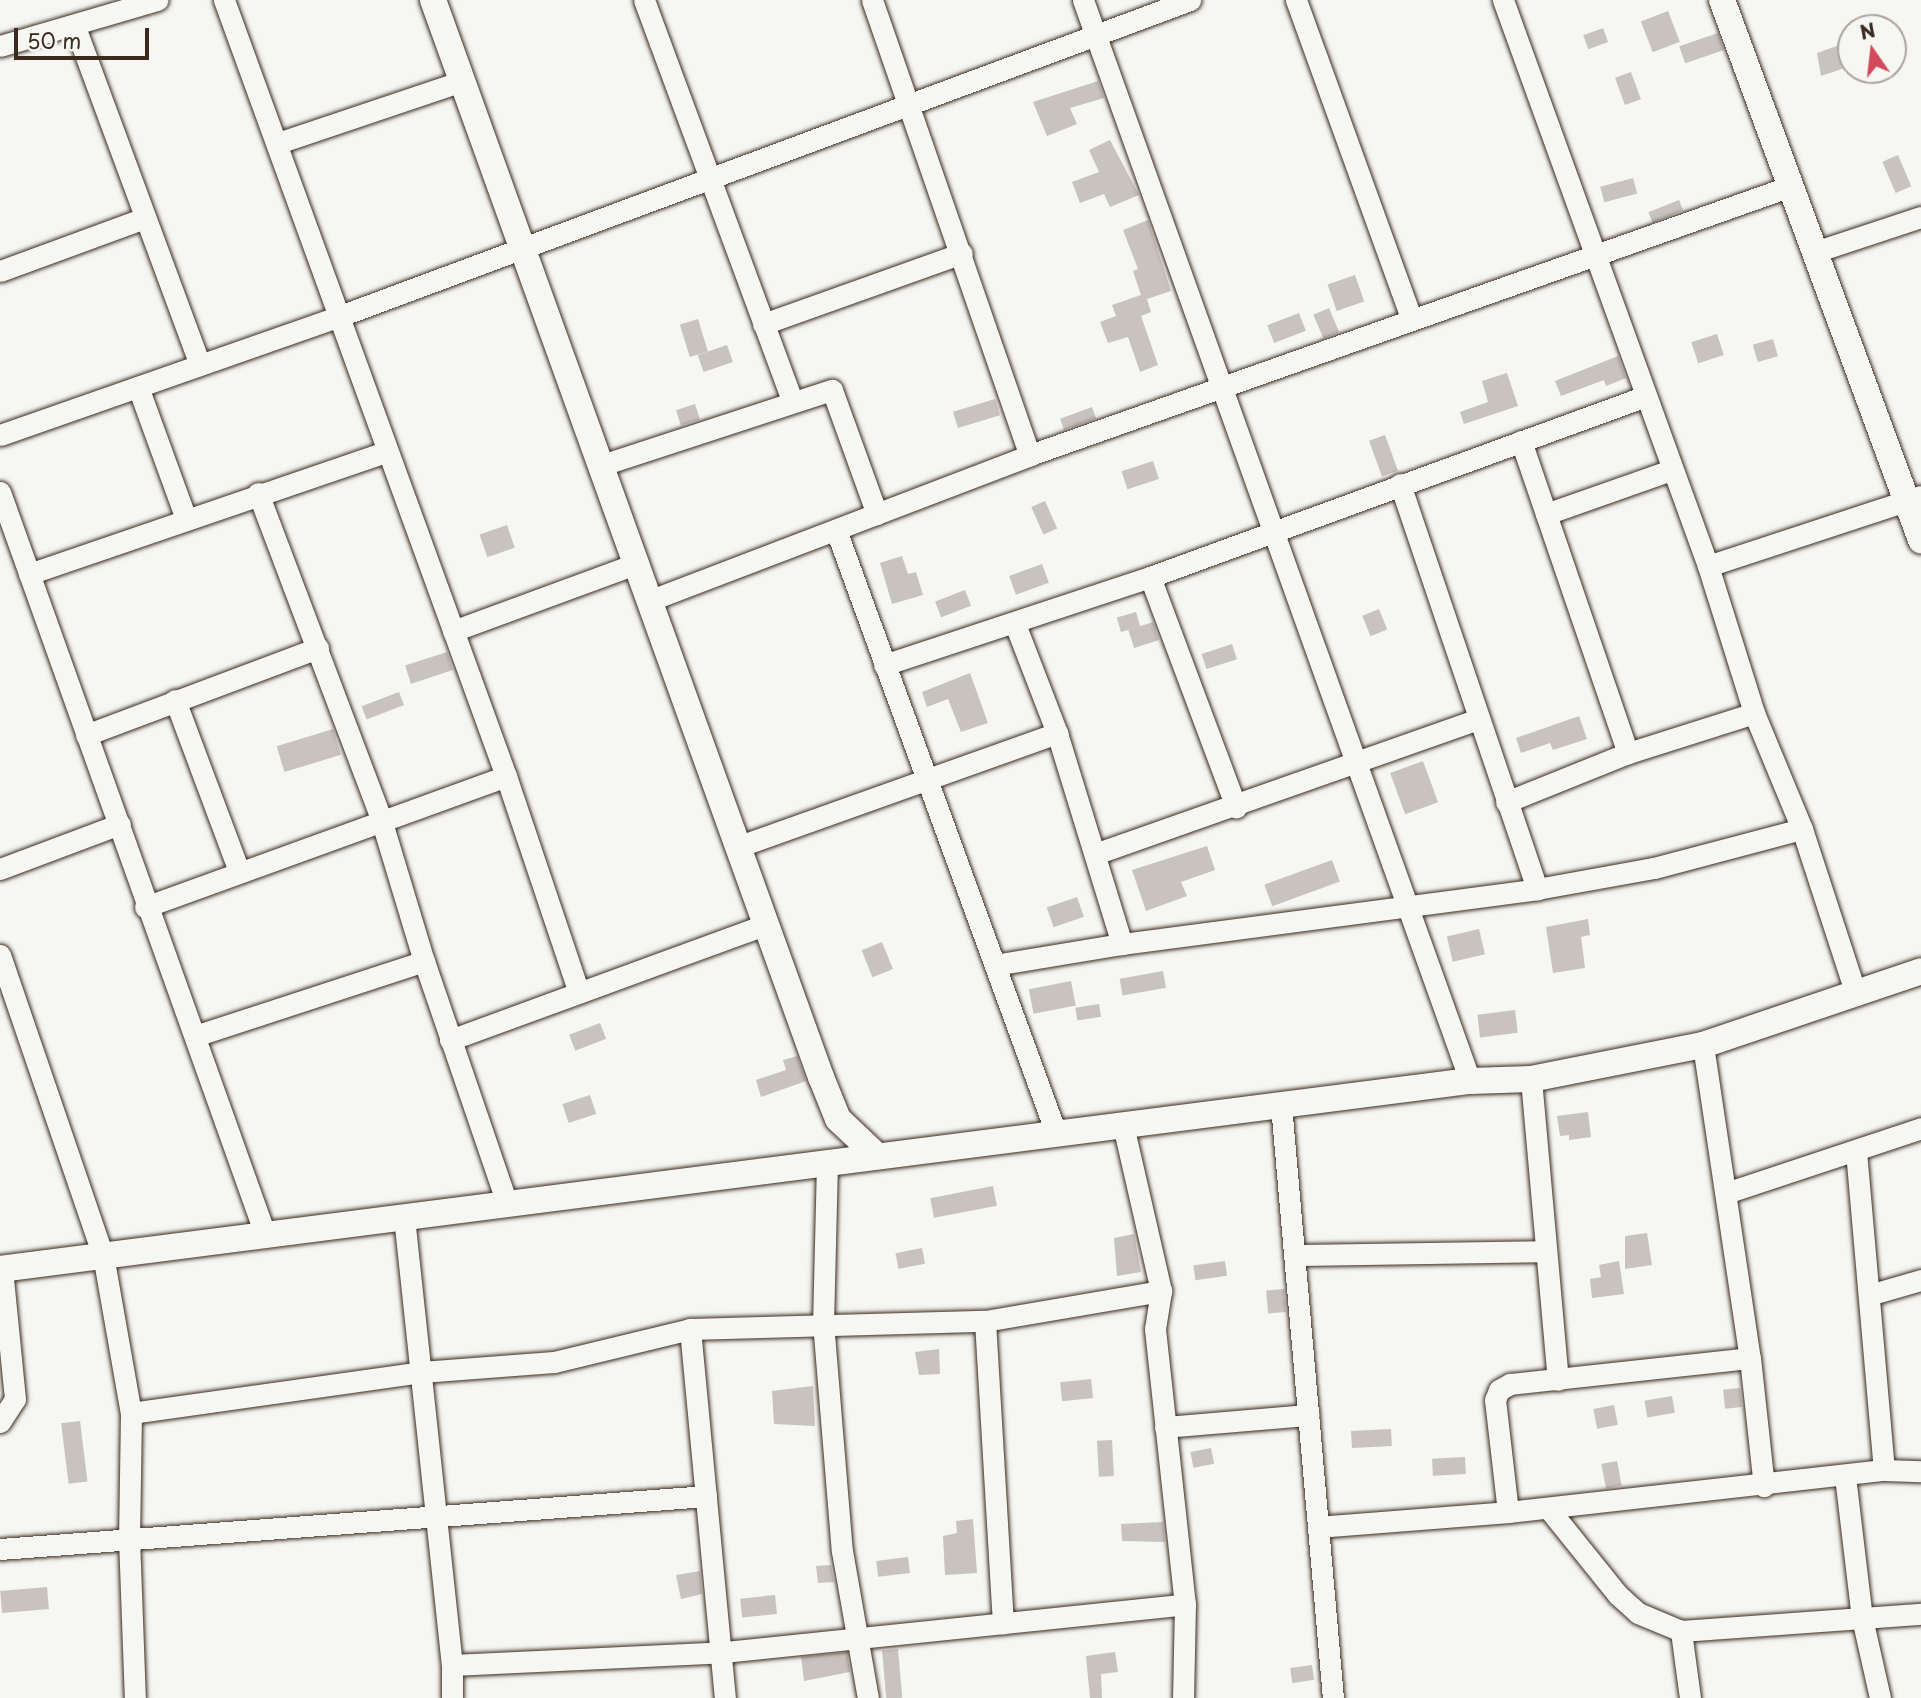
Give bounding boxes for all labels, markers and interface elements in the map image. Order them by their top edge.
scale bar [18,14,152,58]
north arrow [1837,14,1907,84]
text: N [1857,15,1878,46]
text: 50 m [27,24,81,56]

